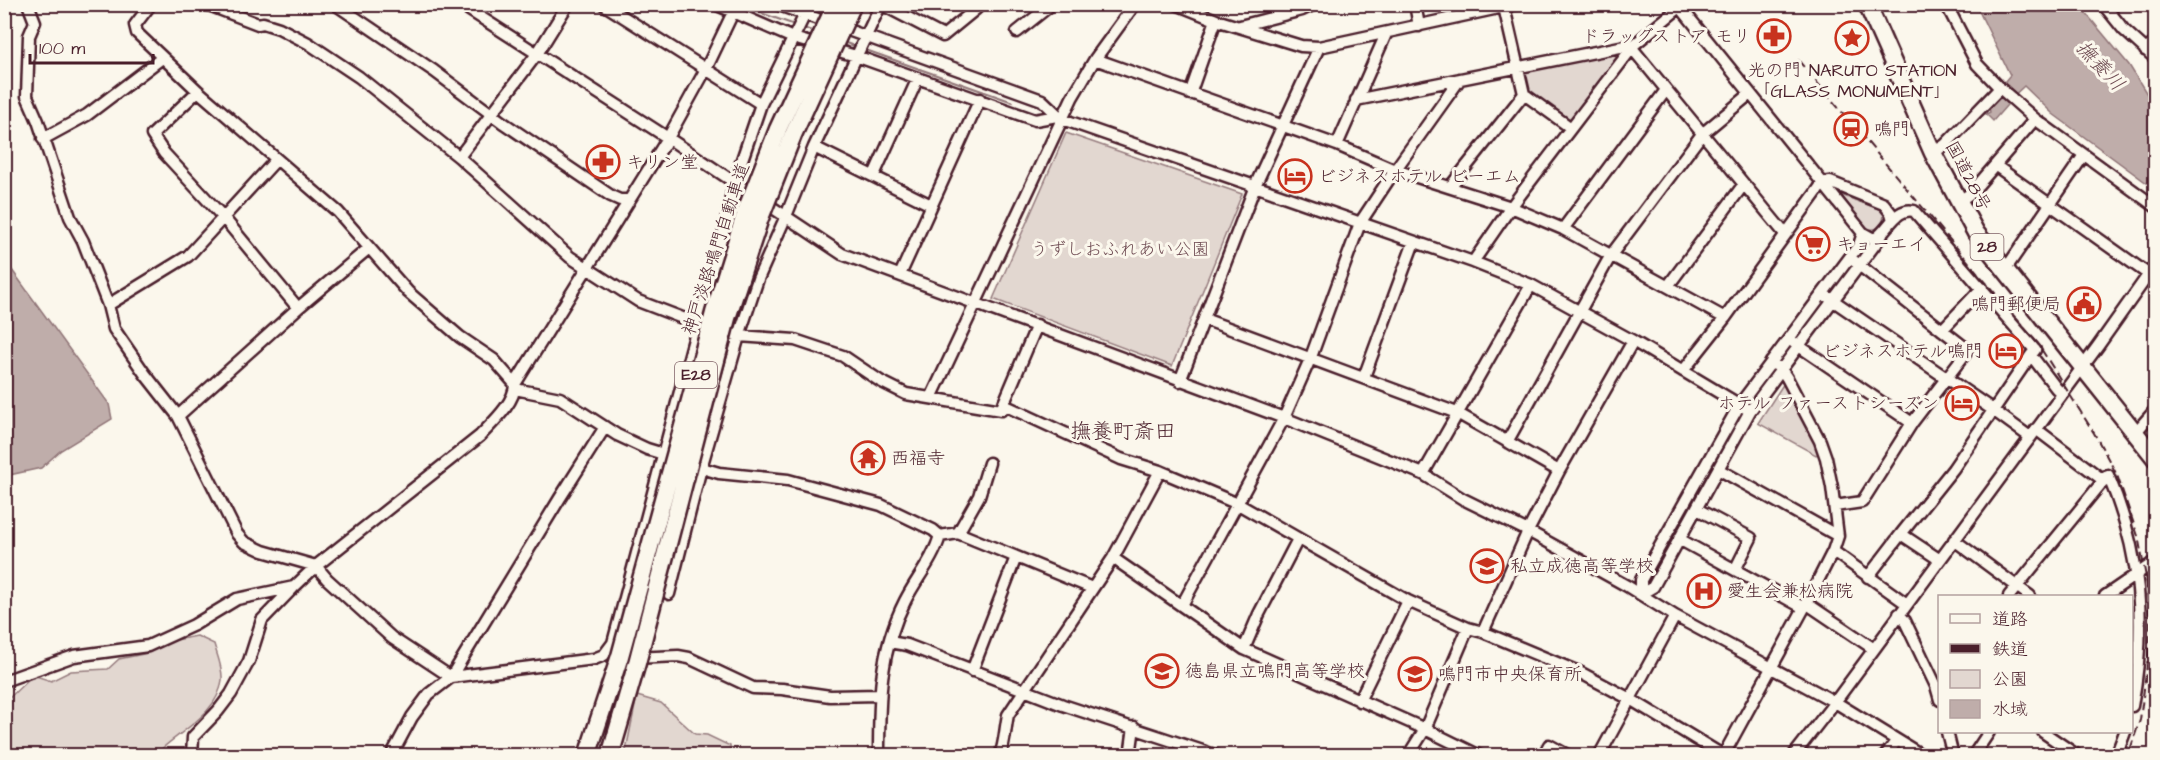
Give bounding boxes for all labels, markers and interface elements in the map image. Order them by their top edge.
pharmacy icon: ドラッグストア モリ [1756,18,1792,54]
place icon: 光の門 NARUTO STATION 「GLASS MONUMENT」 [1834,20,1870,56]
place label: ドラッグストア モリ [1581,24,1751,49]
scale bar [30,27,153,65]
water label: 撫養川 [2069,35,2131,97]
text: 100 m [39,36,85,61]
place label: 光の門 NARUTO STATION 「GLASS MONUMENT」 [1747,58,1957,104]
station icon: 鳴門 [1833,111,1869,147]
place label: 鳴門 [1874,117,1910,142]
street label: 国道28号 [1939,137,1997,215]
pharmacy icon: キリン堂 [585,144,621,180]
place label: キリン堂 [626,150,698,175]
hotel icon: ビジネスホテル ビーエム [1277,158,1313,194]
street label: 神戸淡路鳴門自動車道 [676,160,756,338]
place label: ビジネスホテル ビーエム [1318,164,1521,189]
supermarket icon: キョーエイ [1795,226,1831,262]
place label: キョーエイ [1836,232,1926,257]
road number: 28 [1970,234,2004,260]
park label: うずしおふれあい公園 [1030,237,1210,262]
public building icon: 鳴門郵便局 [2066,286,2102,322]
place label: 鳴門郵便局 [1971,292,2061,317]
hotel icon: ビジネスホテル鳴門 [1988,333,2024,369]
place label: ビジネスホテル鳴門 [1822,339,1983,364]
road number: E28 [675,362,717,388]
hotel icon: ホテル ファーストシーズン [1944,385,1980,421]
place label: ホテル ファーストシーズン [1718,391,1939,416]
district label: 撫養町斎田 [1071,417,1176,446]
temple icon: 西福寺 [850,440,886,476]
place label: 西福寺 [891,446,945,471]
school or university icon: 私立成徳高等学校 [1469,548,1505,584]
place label: 私立成徳高等学校 [1510,554,1654,579]
hospital icon: 愛生会兼松病院 [1686,573,1722,609]
place label: 愛生会兼松病院 [1727,579,1853,604]
legend [1938,595,2133,733]
text: 道路 [1992,607,2028,632]
text: 鉄道 [1992,637,2028,662]
school or university icon: 徳島県立鳴門高等学校 [1144,653,1180,689]
school or university icon: 鳴門市中央保育所 [1397,656,1433,692]
place label: 徳島県立鳴門高等学校 [1185,659,1365,684]
place label: 鳴門市中央保育所 [1438,662,1582,687]
text: 公園 [1992,667,2028,692]
text: 水域 [1992,697,2028,722]

